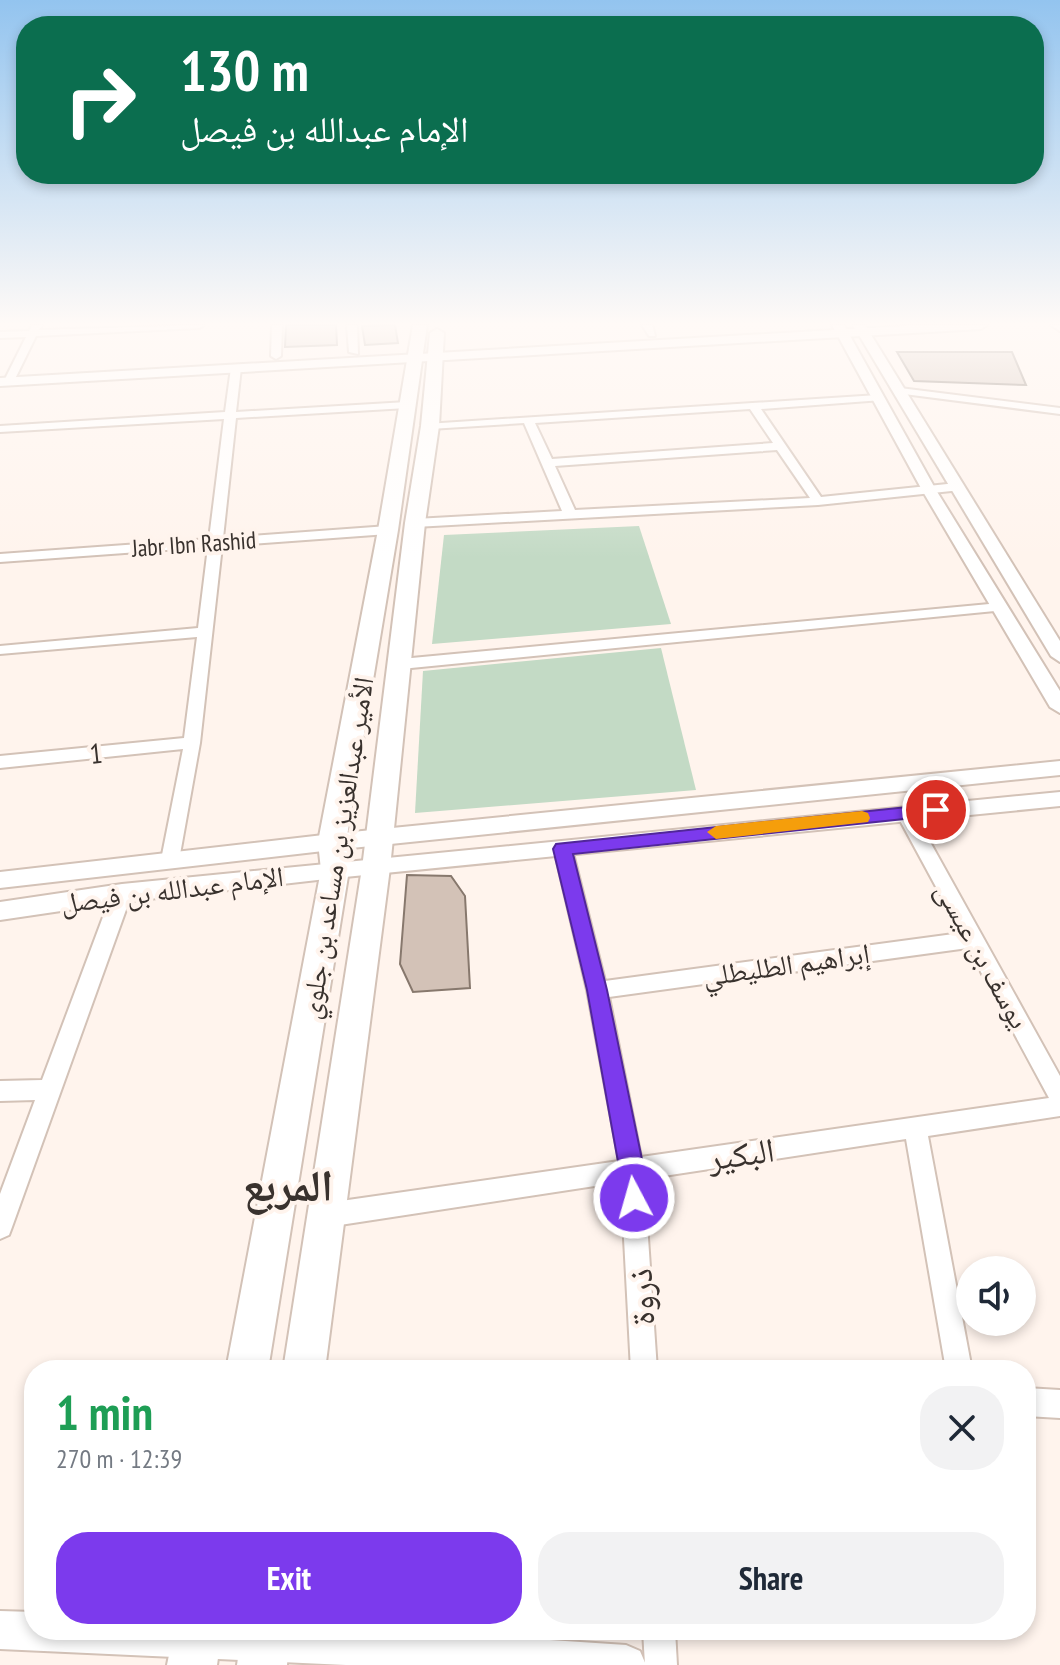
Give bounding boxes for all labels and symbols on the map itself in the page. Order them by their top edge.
street label: Jabr Ibn Rashid [130,524,257,564]
street label: الأمير عبدالعزيز بن مساعد بن جلوي [291,674,386,1023]
street label: 1 [88,734,104,772]
pin [902,776,970,844]
street label: الإمام عبدالله بن فيصل [58,857,286,922]
street label: يوسف بن عيسى [928,875,1038,1035]
street label: إبراهيم الطليطلي [700,934,873,999]
street label: البكير [704,1127,777,1180]
district label: المربع [243,1156,333,1215]
position arrow [592,1156,676,1240]
street label: ذروة [617,1267,663,1327]

